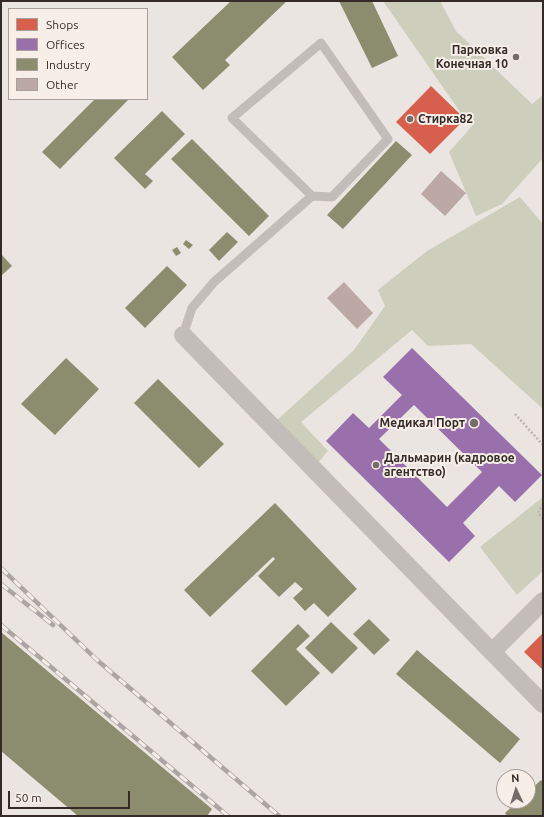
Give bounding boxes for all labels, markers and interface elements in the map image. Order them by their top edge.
legend [8,8,148,100]
text: Shops [46,18,78,31]
text: Offices [46,38,85,51]
place label: Парковка Конечная 10 [436,43,508,71]
marker: Парковка Конечная 10 [511,52,521,62]
text: Industry [46,58,90,71]
text: Other [46,78,78,91]
place label: Стирка82 [418,112,473,126]
marker: Стирка82 [405,114,415,124]
place label: Медикал Порт [380,416,465,430]
marker: Медикал Порт [468,417,480,429]
place label: Дальмарин (кадровое агентство) [384,451,515,479]
marker: Дальмарин (кадровое агентство) [371,460,381,470]
north arrow [496,769,536,809]
text: N [511,772,520,784]
scale bar [10,783,132,809]
text: 50 m [15,791,42,804]

